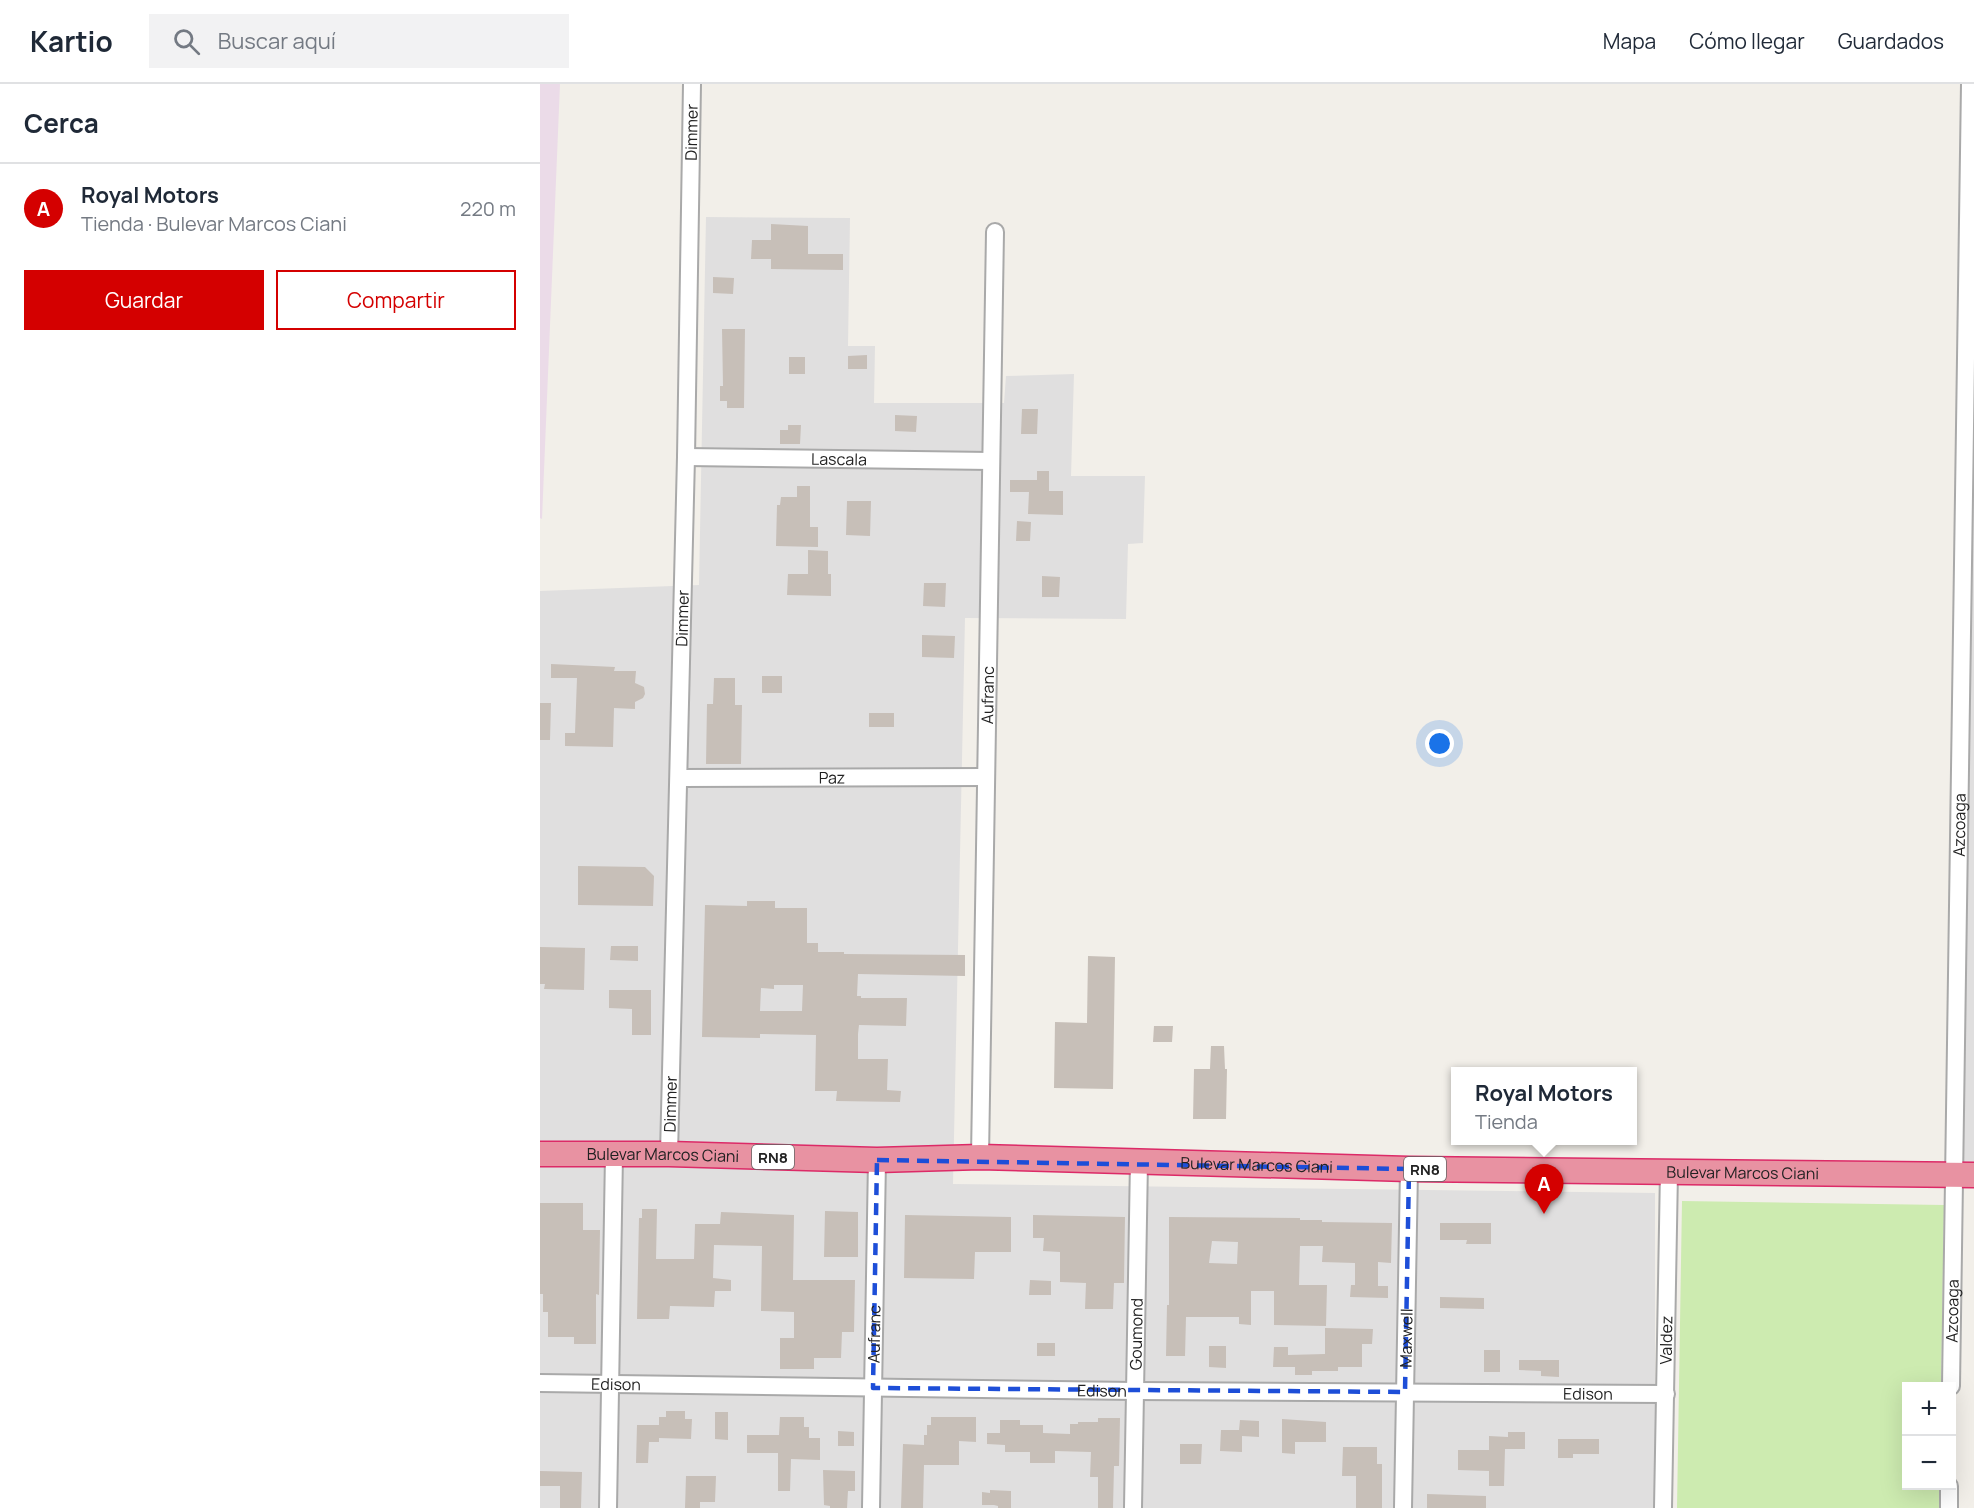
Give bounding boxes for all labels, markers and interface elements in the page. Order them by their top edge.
search box [149,14,569,68]
text: Kartio [30,22,113,60]
icon: search [170,25,203,58]
text: Buscar aquí [218,26,336,56]
text: Mapa [1603,27,1656,55]
text: Cómo llegar [1689,27,1805,55]
text: Guardados [1838,27,1944,55]
street label: Dimmer [680,103,703,161]
text: Cerca [24,105,99,141]
text: Royal Motors [81,180,219,210]
text: A [37,195,50,222]
text: 220 m [460,195,516,222]
text: Tienda · Bulevar Marcos Ciani [81,210,347,237]
button: Guardar [24,270,264,330]
button: Compartir [276,270,516,330]
street label: Lascala [811,448,867,470]
street label: Dimmer [670,589,694,647]
street label: Aufranc [976,666,999,724]
your location [1425,729,1454,758]
street label: Paz [819,766,845,789]
street label: Azcoaga [1948,793,1971,857]
popup [1451,1067,1637,1145]
street label: Dimmer [659,1075,682,1133]
text: Royal Motors [1475,1078,1613,1108]
text: Tienda [1475,1108,1538,1135]
street label: Bulevar Marcos Ciani [587,1143,740,1167]
road number: RN8 [752,1145,794,1169]
street label: Bulevar Marcos Ciani [1180,1152,1333,1178]
road number: RN8 [1404,1157,1446,1181]
street label: Bulevar Marcos Ciani [1666,1161,1819,1184]
pin: A [1524,1164,1564,1214]
street label: Azcoaga [1941,1279,1964,1343]
street label: Goumond [1124,1298,1148,1370]
street label: Aufranc [863,1305,886,1363]
street label: Maxwell [1394,1308,1418,1368]
street label: Valdez [1655,1315,1677,1365]
street label: Edison [591,1373,641,1395]
street label: Edison [1077,1379,1127,1402]
street label: Edison [1563,1382,1613,1405]
map controls [1902,1382,1956,1490]
button: + [1902,1382,1956,1436]
button: − [1902,1436,1956,1490]

